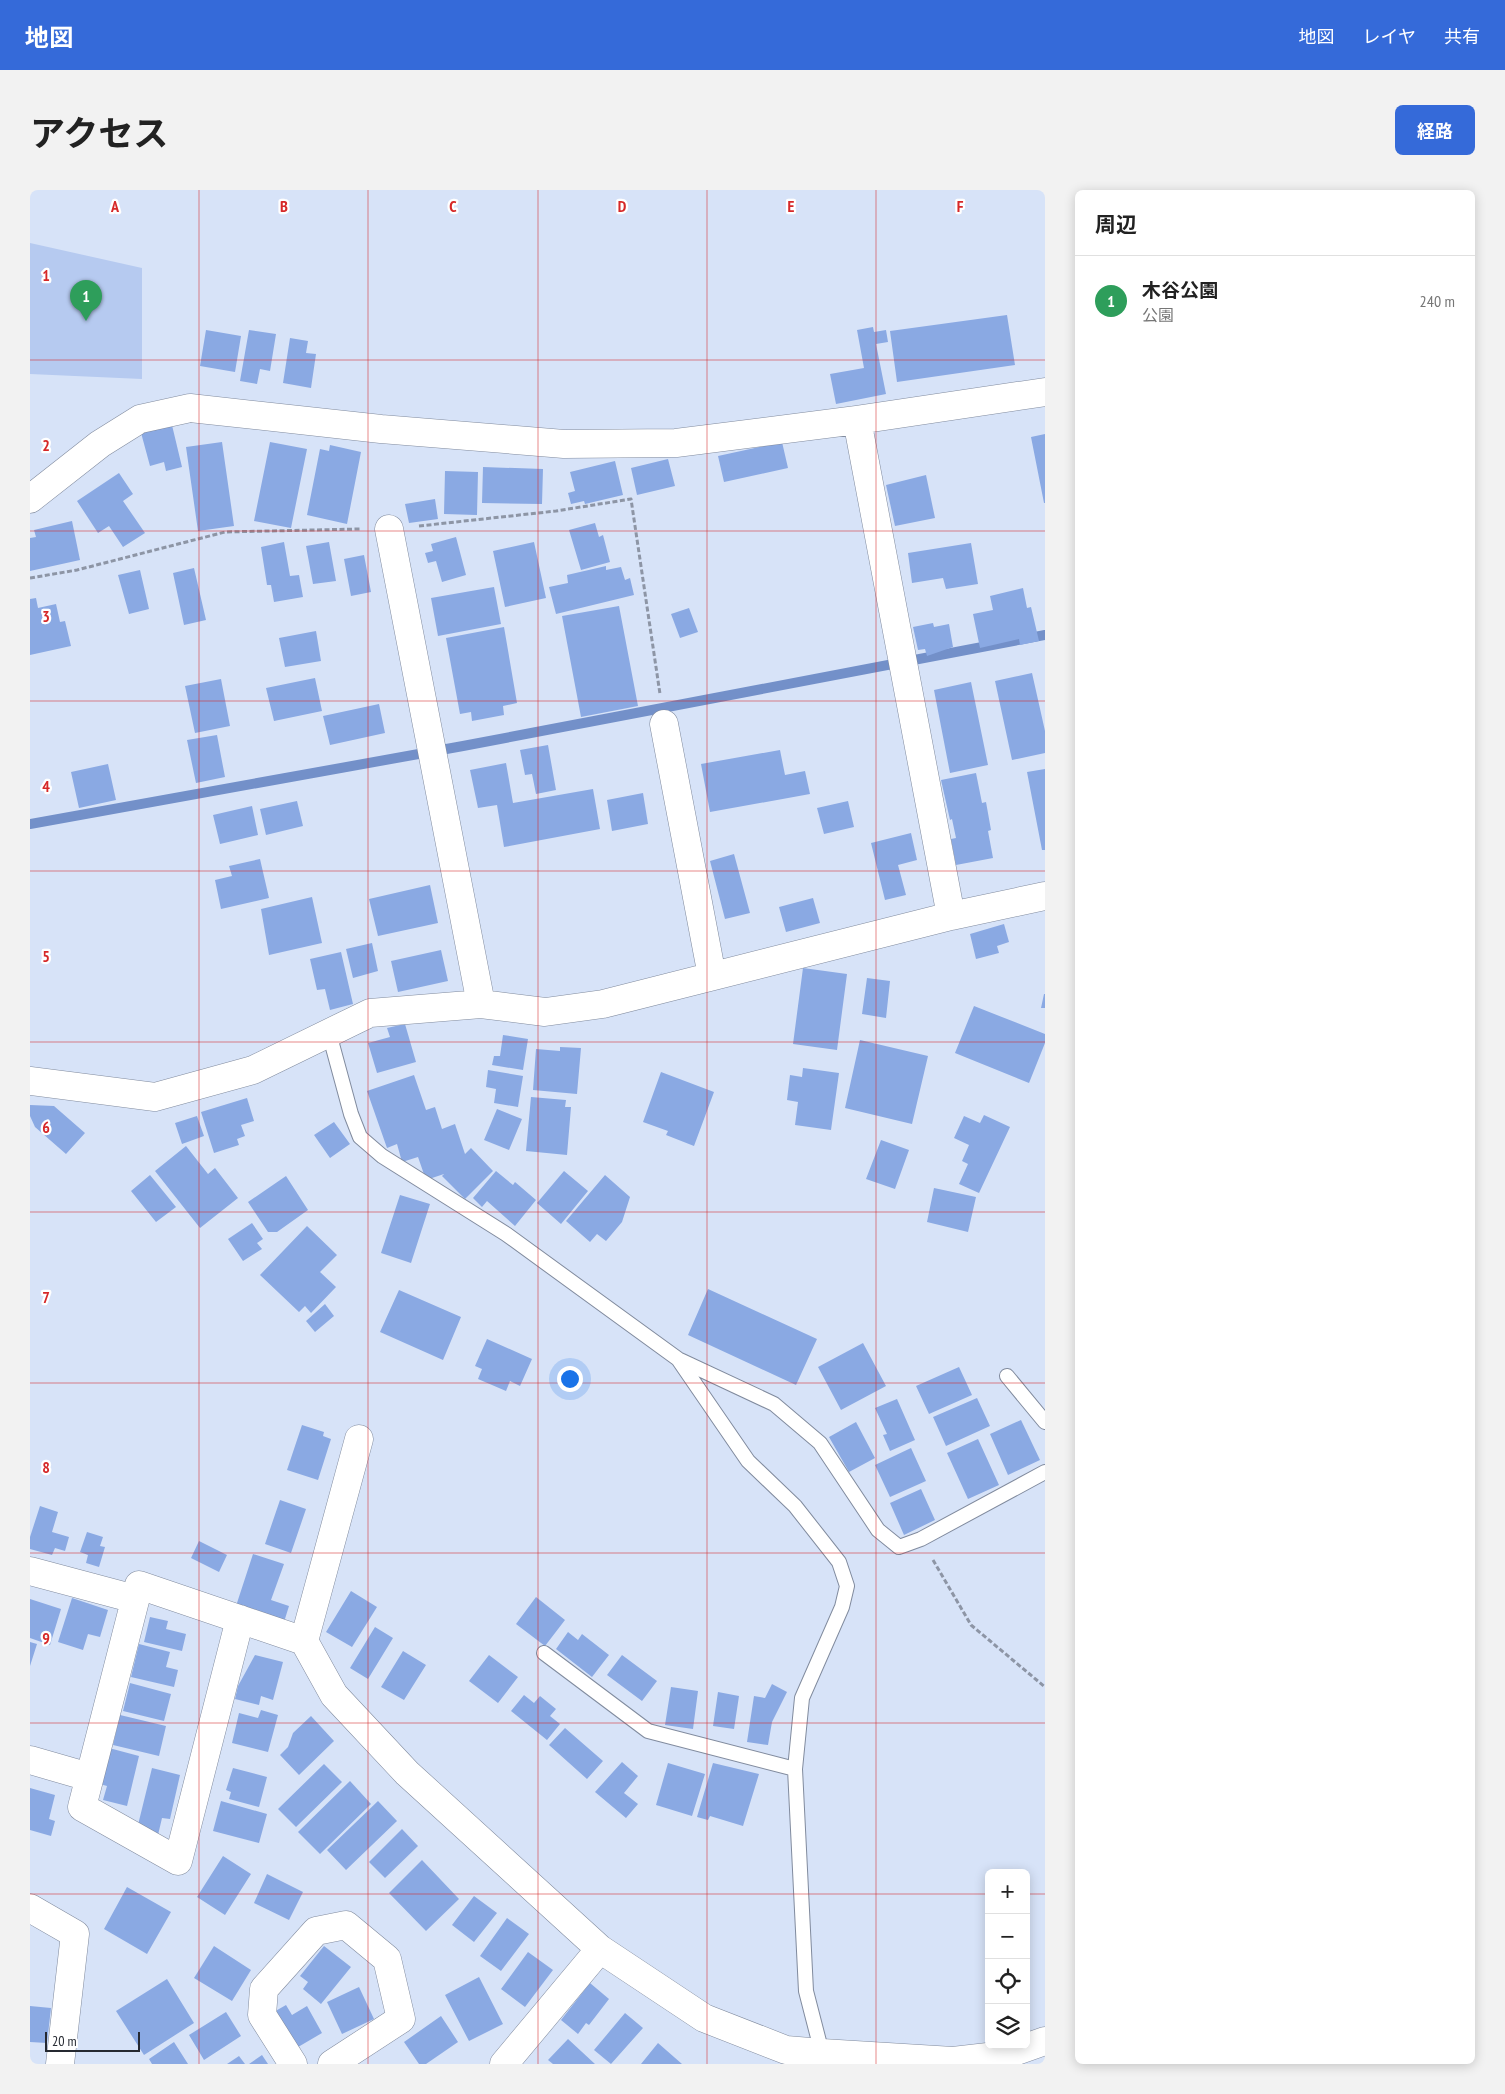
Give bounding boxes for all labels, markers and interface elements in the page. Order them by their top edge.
text: 地図 [25,22,73,53]
text: 地図 [1299,25,1335,48]
text: レイヤ [1363,25,1416,48]
text: 共有 [1444,25,1480,48]
button: 経路 [1395,105,1475,155]
text: アクセス [30,110,168,156]
text: A [110,196,120,216]
text: B [280,196,288,216]
text: C [449,196,457,216]
text: D [618,196,627,216]
text: E [788,196,795,216]
text: F [957,196,964,216]
text: 周辺 [1095,211,1137,238]
text: 1 [42,265,50,285]
text: 木谷公園 [1142,278,1218,302]
pin: 1 [70,280,102,321]
text: 1 [1107,291,1115,311]
text: 240 m [1420,291,1455,311]
text: 公園 [1142,305,1174,325]
text: 2 [42,435,50,455]
text: 3 [42,606,50,626]
text: 4 [42,776,50,796]
text: 5 [42,946,50,966]
text: 6 [42,1117,50,1137]
text: 7 [42,1287,50,1307]
your location [557,1366,583,1392]
text: 8 [42,1457,50,1477]
text: 9 [42,1628,50,1648]
map controls [985,1869,1030,2049]
button: + [985,1869,1030,1914]
button: − [985,1914,1030,1959]
button: locate [985,1959,1030,2004]
button: layers [985,2004,1030,2049]
scale bar [45,2029,140,2052]
text: 20 m [52,2032,77,2050]

